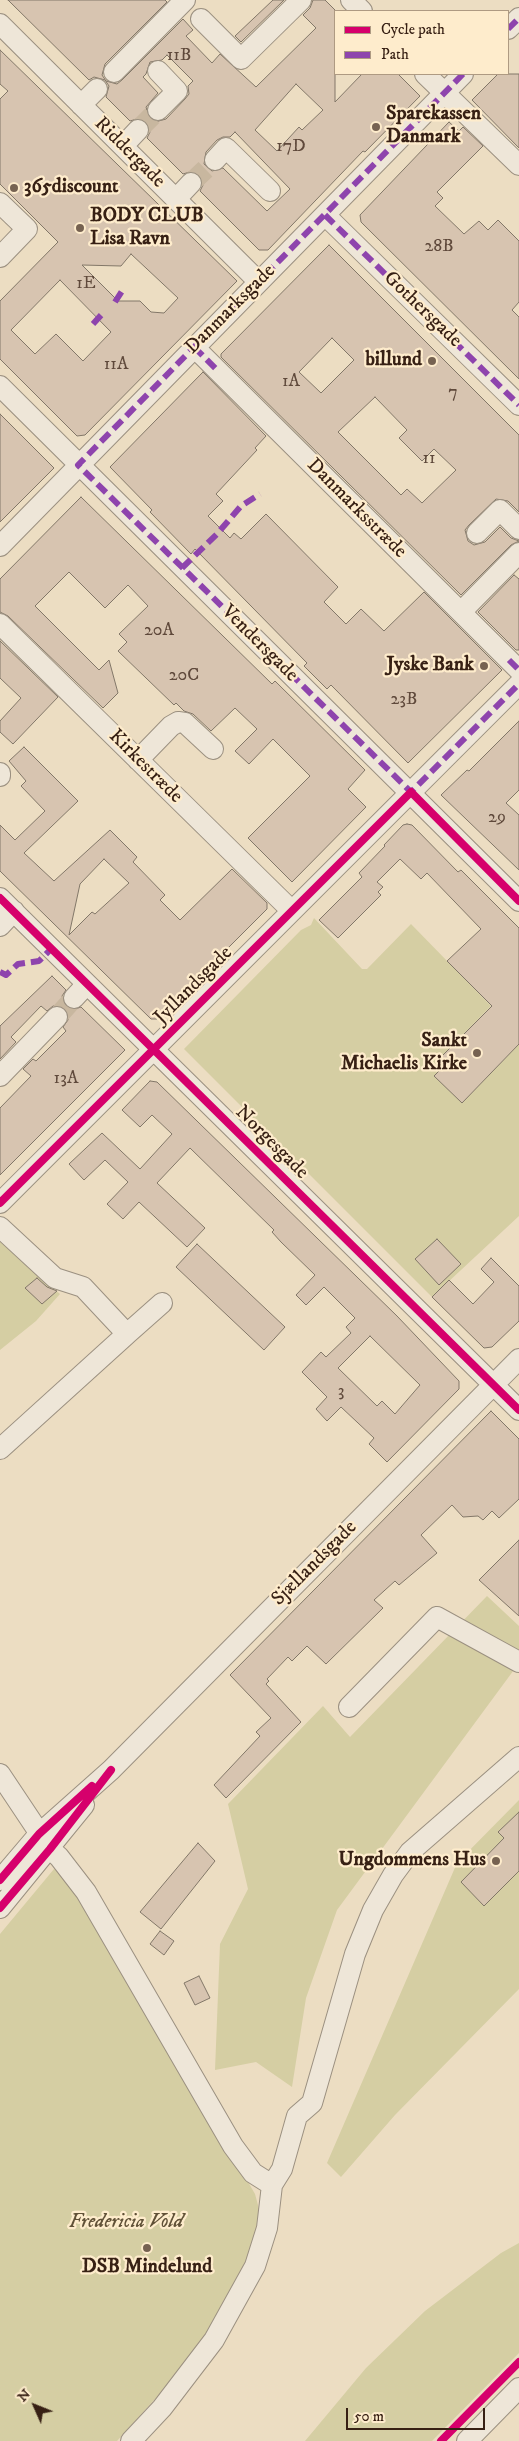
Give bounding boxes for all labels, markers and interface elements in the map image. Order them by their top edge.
legend [334,10,509,75]
text: Cycle path [381,20,445,39]
house number: 11B [167,45,191,67]
text: Path [381,45,409,64]
place label: Sparekassen Danmark [386,103,481,150]
street label: Riddergade [88,112,170,194]
marker: Sparekassen Danmark [370,121,382,133]
house number: 17D [276,136,306,158]
place label: 365discount [24,176,118,200]
marker: 365discount [8,182,20,194]
place label: BODY CLUB Lisa Ravn [90,205,204,252]
marker: BODY CLUB Lisa Ravn [74,222,86,234]
house number: 28B [424,236,454,258]
street label: Danmarksgade [181,260,281,360]
street label: Gothersgade [378,267,466,353]
house number: 1E [76,273,96,295]
place label: billund [366,349,422,373]
house number: 11A [104,354,128,376]
marker: billund [426,355,438,367]
house number: 1A [282,371,300,393]
house number: 7 [448,382,458,404]
house number: 11 [422,448,436,470]
street label: Danmarksstræde [301,454,411,564]
street label: Vendersgade [215,600,303,688]
house number: 20A [144,620,174,642]
place label: Jyske Bank [386,654,474,678]
marker: Jyske Bank [478,660,490,672]
house number: 20C [169,665,199,687]
house number: 23B [391,689,417,711]
street label: Kirkestræde [103,725,187,809]
house number: 29 [488,807,506,829]
street label: Jyllandsgade [150,942,238,1030]
place label: Sankt Michaelis Kirke [341,1030,467,1077]
marker: Sankt Michaelis Kirke [471,1047,483,1059]
house number: 13A [54,1068,78,1090]
street label: Norgesgade [229,1101,313,1185]
house number: 3 [338,1381,344,1403]
street label: Sjællandsgade [267,1516,363,1612]
place label: Ungdommens Hus [339,1849,486,1873]
marker: Ungdommens Hus [490,1855,502,1867]
park label: Fredericia Vold [69,2211,183,2235]
marker: DSB Mindelund [141,2242,153,2254]
place label: DSB Mindelund [82,2256,212,2280]
north arrow [10,2381,60,2431]
text: N [14,2385,35,2406]
scale bar [349,2398,488,2430]
text: 50 m [354,2407,384,2426]

